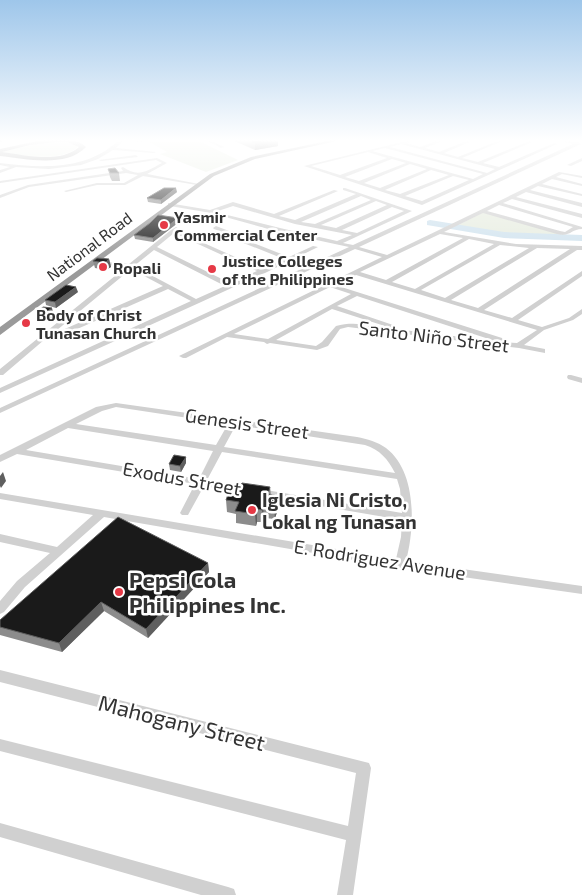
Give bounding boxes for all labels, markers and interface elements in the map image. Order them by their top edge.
place label: Yasmir Commercial Center [174,207,317,244]
street label: National Road [43,208,135,284]
marker: Yasmir Commercial Center [158,219,170,231]
place label: Justice Colleges of the Philippines [222,251,354,288]
place label: Ropali [113,258,161,277]
marker: Ropali [97,261,109,273]
marker: Justice Colleges of the Philippines [206,263,218,275]
place label: Body of Christ Tunasan Church [36,305,156,342]
street label: Santo Niño Street [357,315,511,357]
marker: Body of Christ Tunasan Church [20,317,32,329]
street label: Genesis Street [184,403,310,443]
street label: Exodus Street [121,456,243,500]
place label: Iglesia Ni Cristo, Lokal ng Tunasan [262,488,417,533]
marker: Iglesia Ni Cristo, Lokal ng Tunasan [246,504,258,516]
street label: E. Rodriguez Avenue [292,534,468,584]
place label: Pepsi Cola Philippines Inc. [129,566,286,617]
marker: Pepsi Cola Philippines Inc. [113,586,125,598]
street label: Mahogany Street [96,689,268,755]

